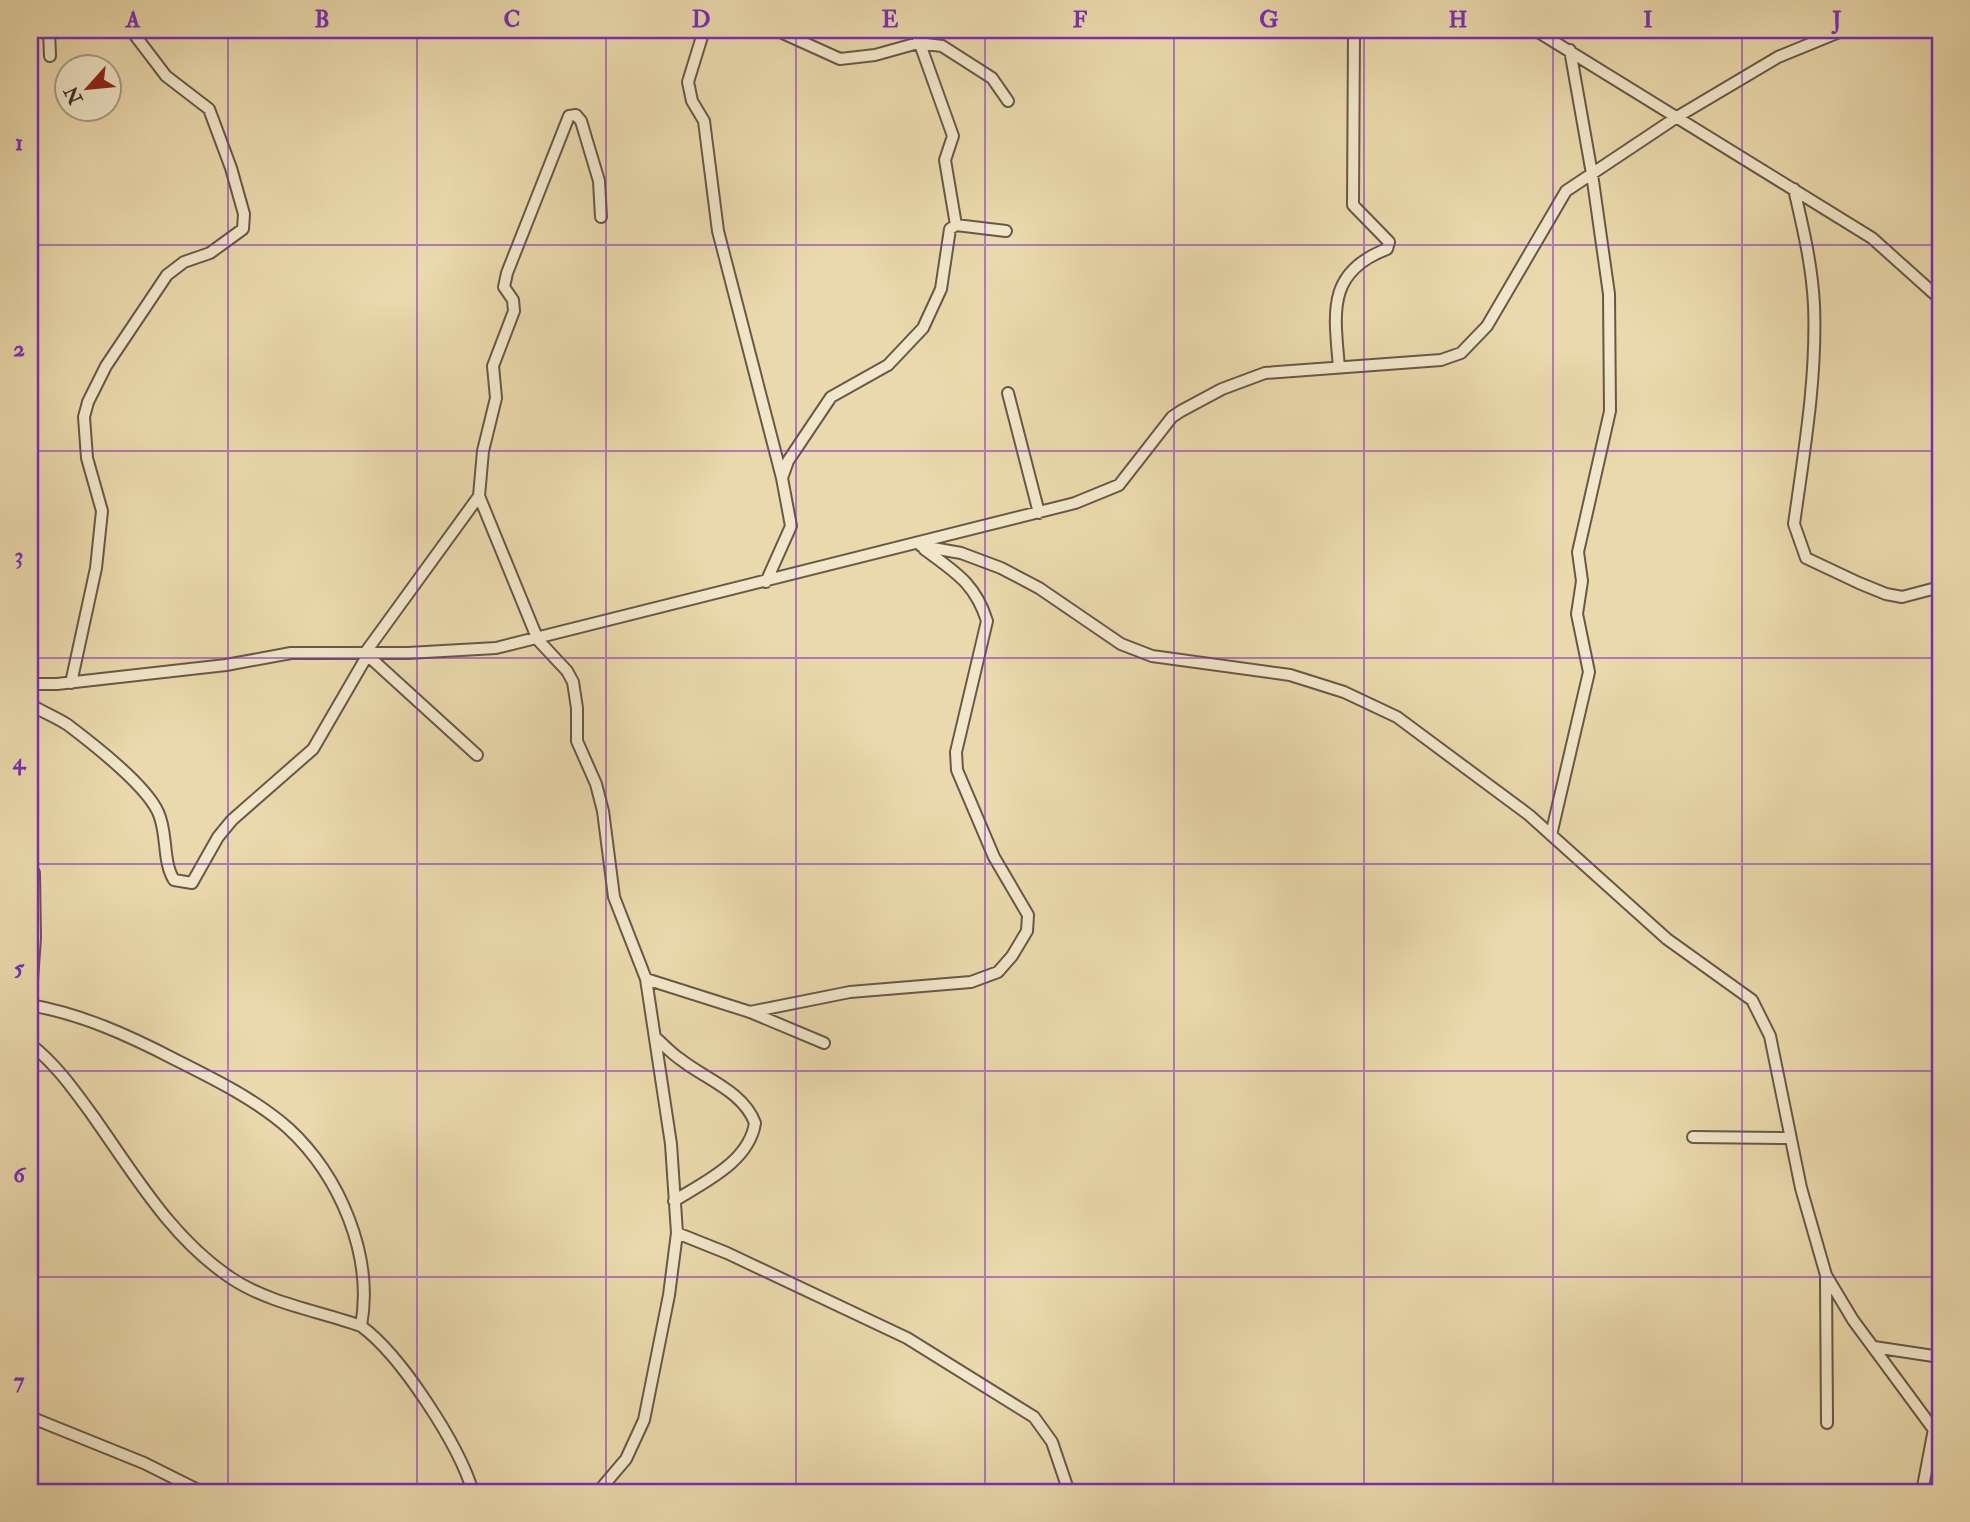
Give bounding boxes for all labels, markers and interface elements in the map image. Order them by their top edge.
text: A [125,5,141,34]
text: B [314,5,330,34]
text: C [504,5,520,34]
text: D [692,5,710,34]
text: E [882,5,899,34]
text: F [1073,5,1088,34]
text: G [1259,5,1279,34]
text: H [1449,5,1468,34]
text: I [1643,5,1653,34]
text: J [1831,5,1842,35]
north arrow [52,52,122,122]
text: N [59,81,89,109]
text: 1 [15,128,23,157]
text: 2 [13,334,25,363]
text: 3 [15,541,23,570]
text: 4 [12,747,27,776]
text: 5 [14,953,25,982]
text: 6 [13,1160,27,1189]
text: 7 [14,1366,25,1395]

